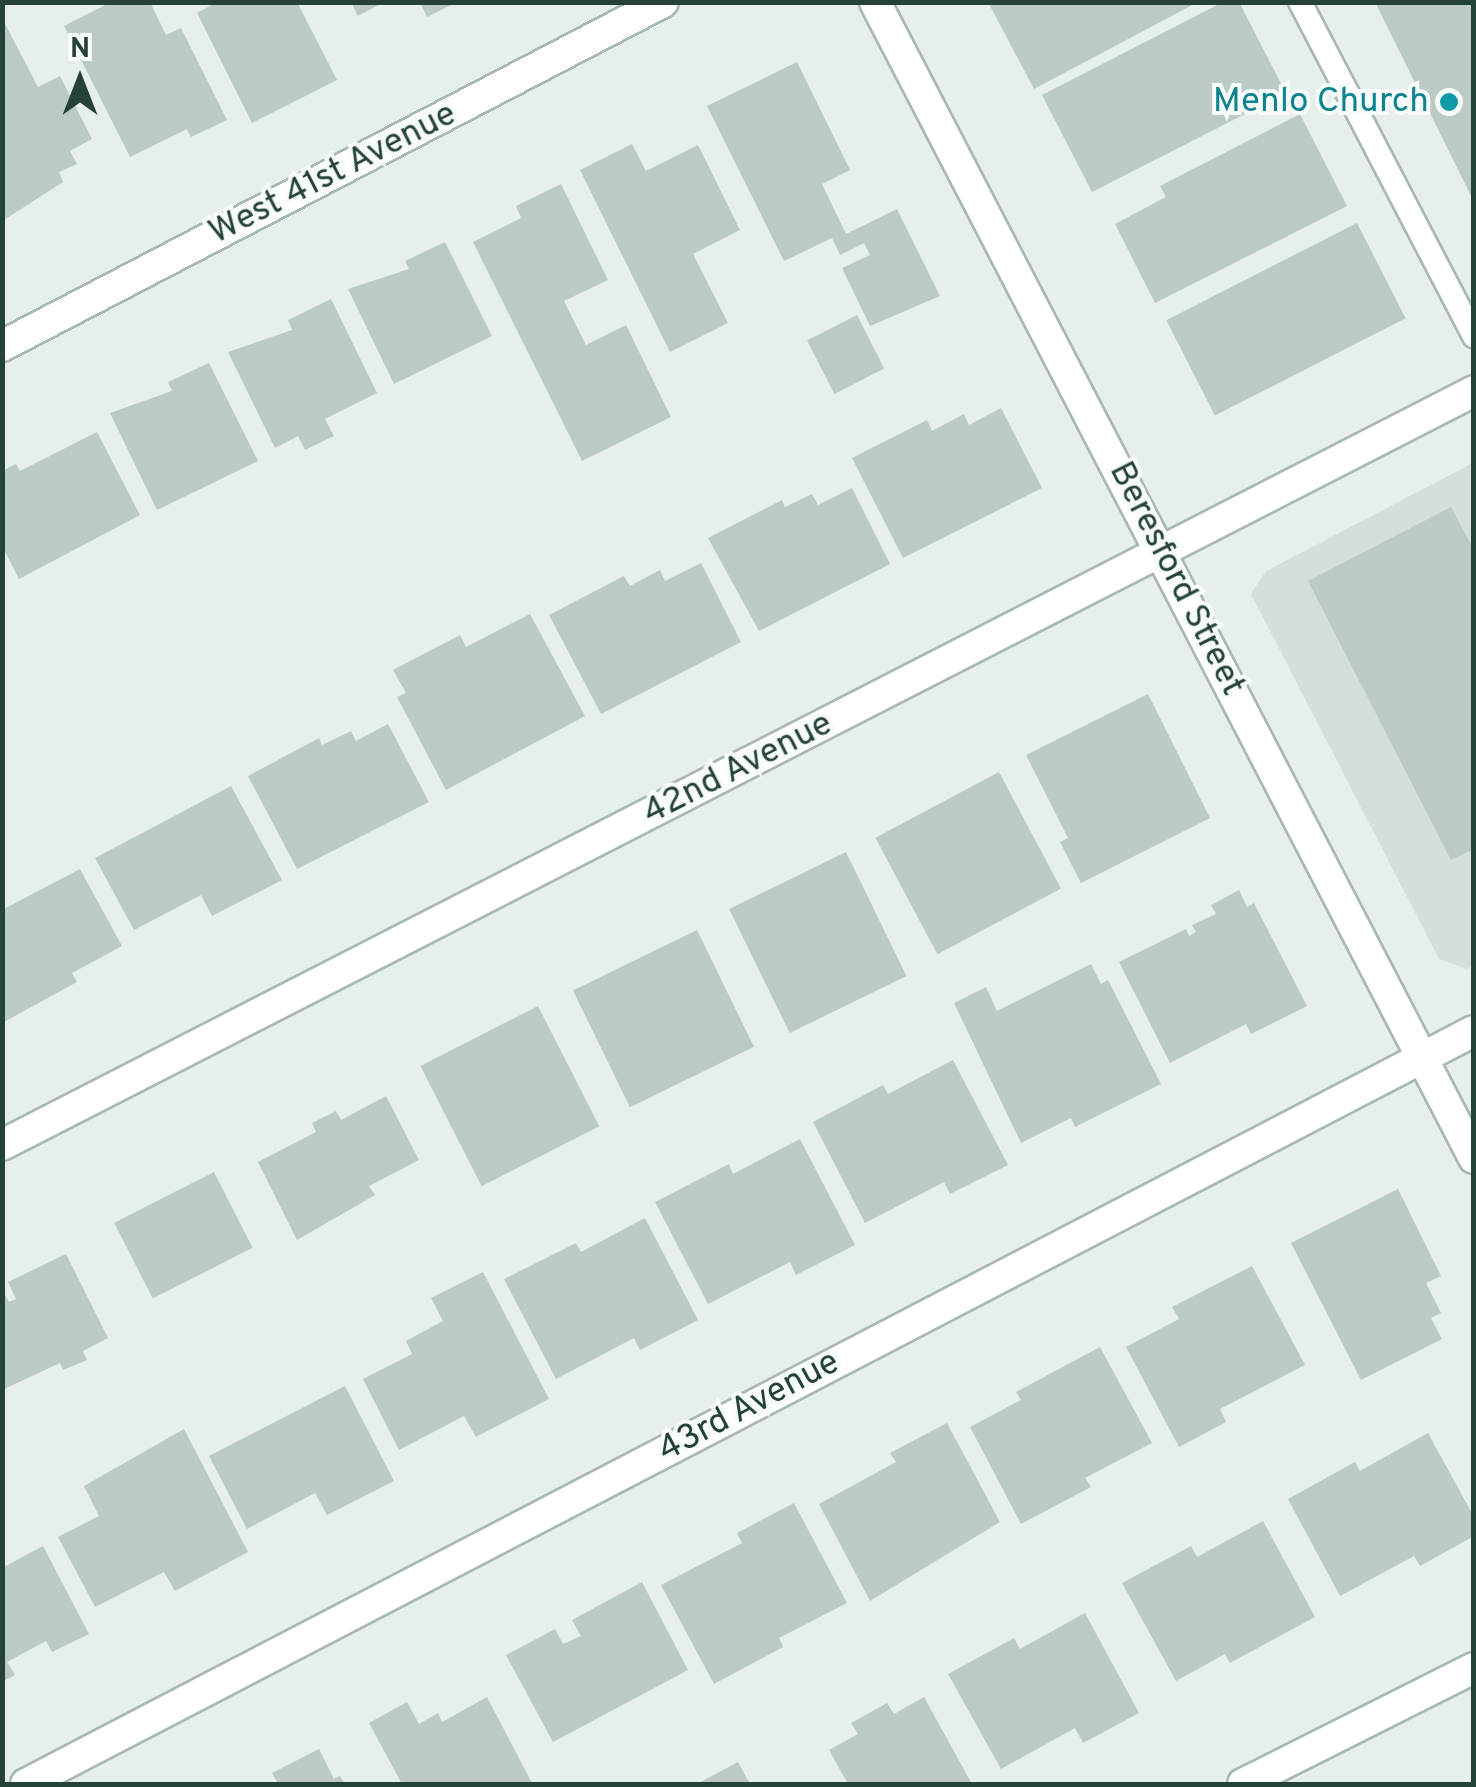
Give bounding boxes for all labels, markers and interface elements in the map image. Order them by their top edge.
north arrow [30,30,130,130]
text: N [70,32,90,68]
place label: Menlo Church [1213,81,1429,123]
marker: Menlo Church [1438,91,1460,113]
street label: West 41st Avenue [202,93,464,255]
street label: Beresford Street [1099,455,1253,703]
street label: 42nd Avenue [636,703,840,835]
street label: 43rd Avenue [651,1341,847,1473]

